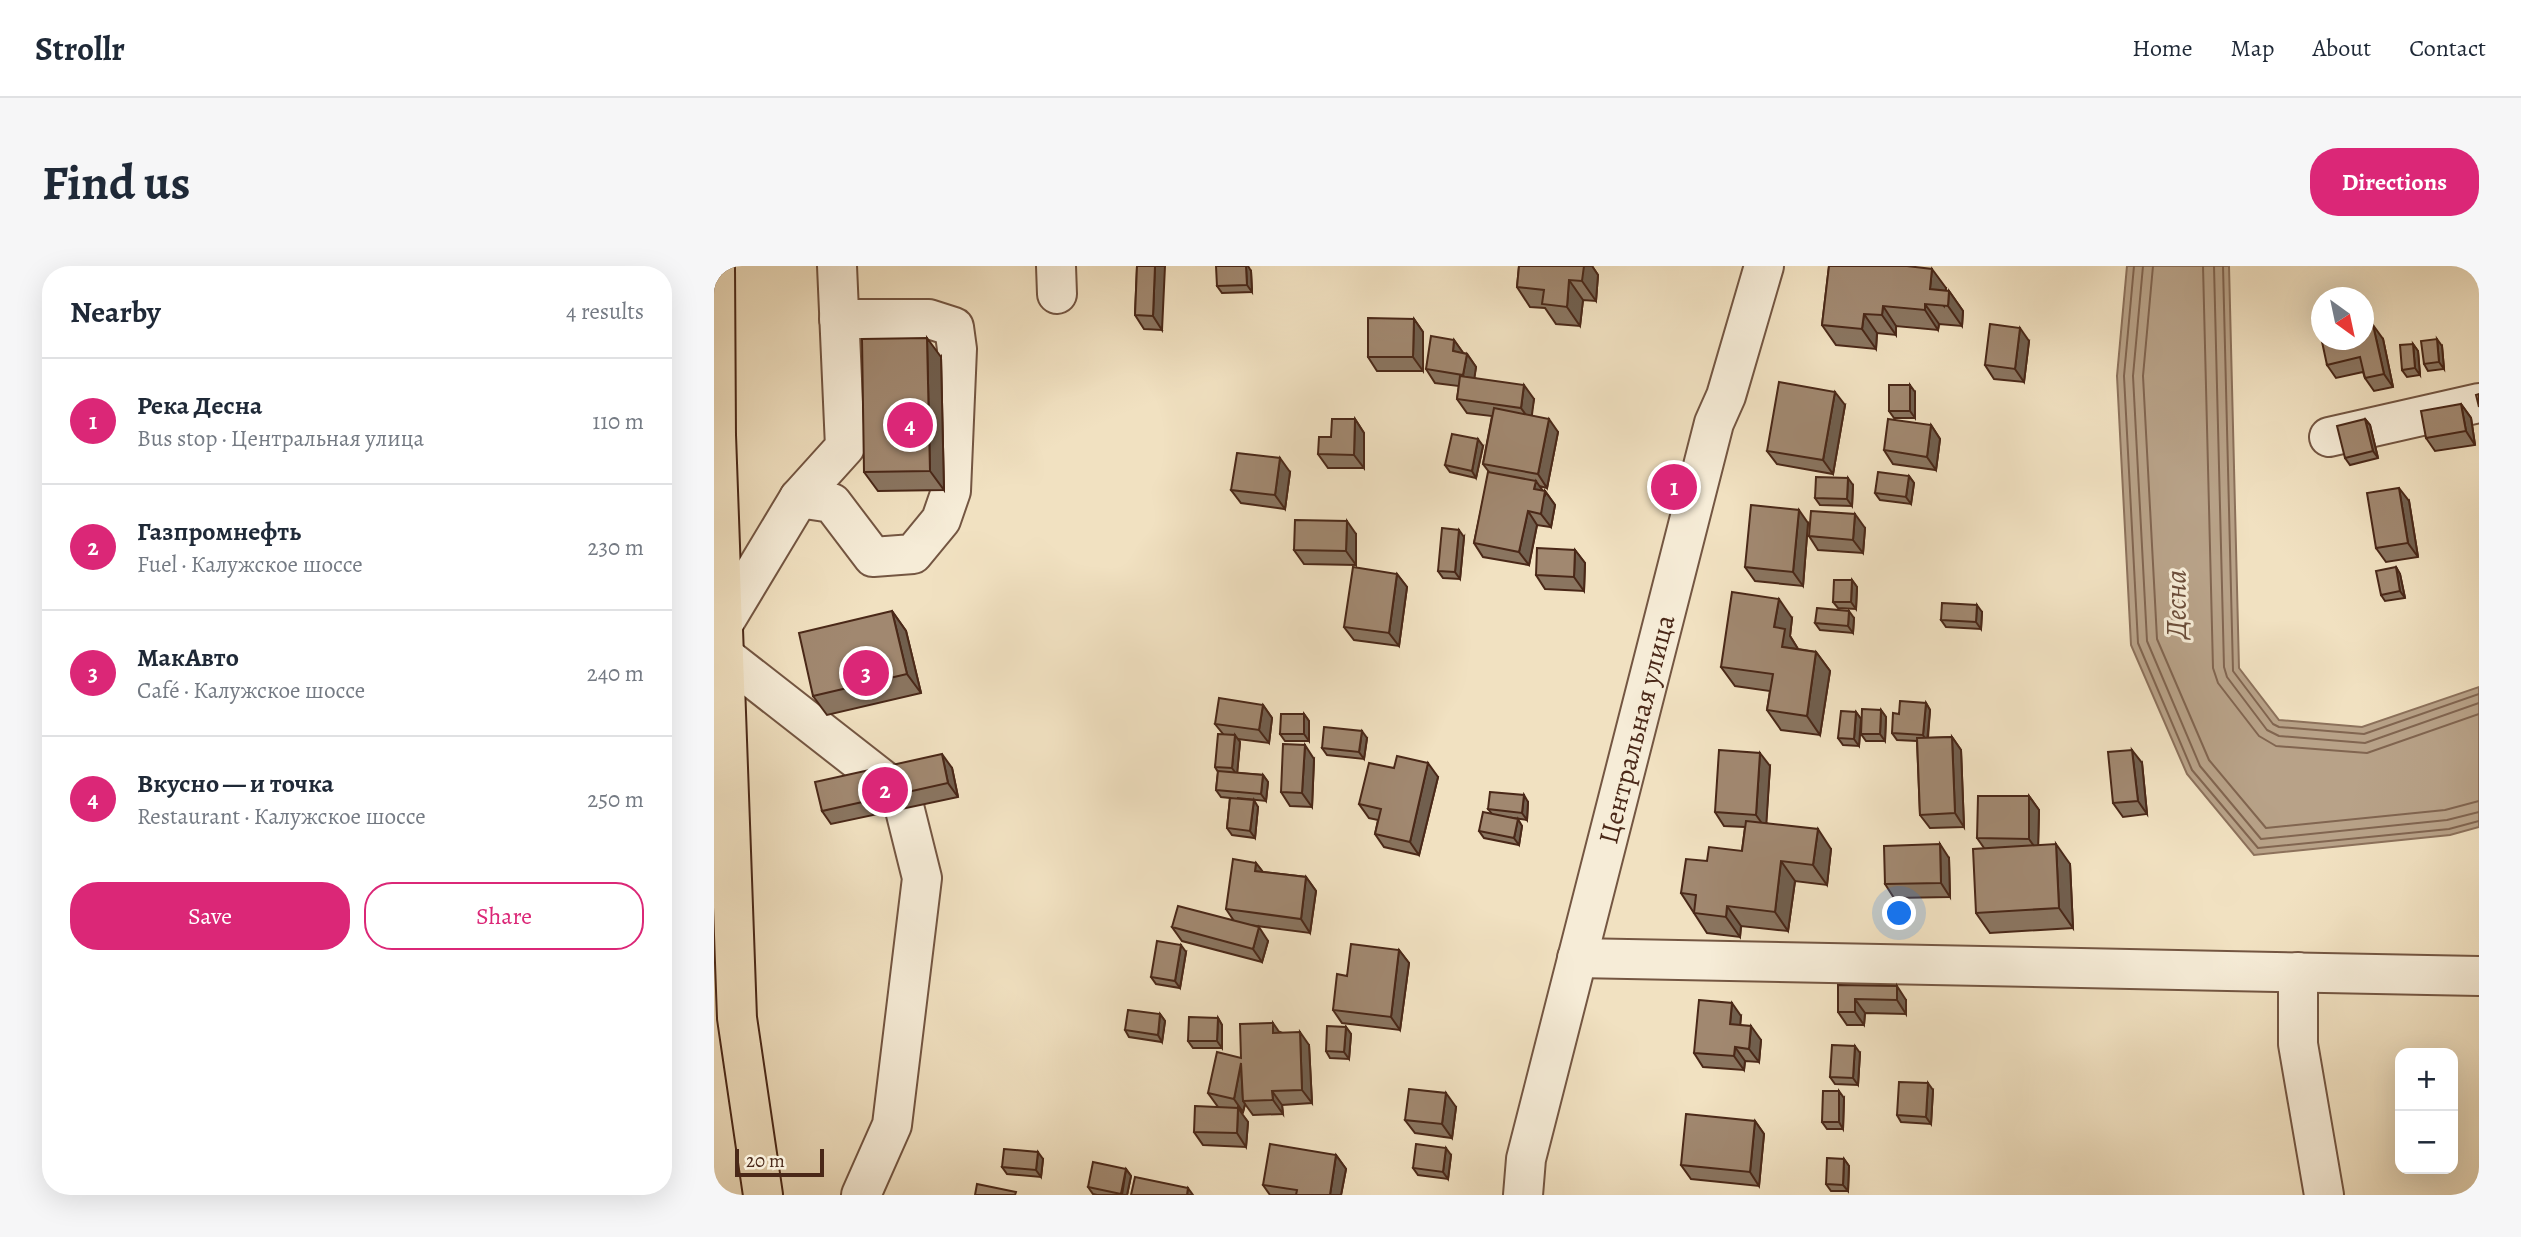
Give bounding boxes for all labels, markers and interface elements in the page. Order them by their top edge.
text: Strollr [35,26,125,71]
text: Home [2132,32,2193,64]
text: Map [2231,32,2275,64]
text: About [2313,32,2371,64]
text: Contact [2409,32,2486,64]
button: Directions [2310,148,2479,216]
text: Find us [42,149,190,216]
north arrow [2311,287,2374,350]
text: Nearby [70,292,161,332]
text: 4 results [566,296,644,327]
text: Река Десна [137,388,262,423]
pin: 4 [887,399,933,451]
text: 1 [89,406,97,437]
text: 110 m [592,406,644,437]
text: Bus stop · Центральная улица [137,423,424,454]
pin: 1 [1651,461,1697,513]
text: Газпромнефть [137,514,301,549]
text: 2 [87,532,99,563]
text: 230 m [588,532,644,563]
text: Fuel · Калужское шоссе [137,549,363,580]
water label: Десна [2156,570,2196,640]
street label: Центральная улица [1589,611,1684,848]
text: МакАвто [137,640,239,675]
pin: 3 [843,647,889,699]
text: 3 [88,658,98,689]
text: 240 m [587,658,644,689]
text: Café · Калужское шоссе [137,675,365,706]
pin: 2 [862,764,908,816]
text: Вкусно — и точка [137,766,334,801]
text: 4 [88,784,98,815]
text: 250 m [587,784,644,815]
text: Restaurant · Калужское шоссе [137,801,426,832]
button: Save [70,882,350,950]
button: Share [364,882,644,950]
your location [1882,896,1916,930]
map controls [2395,1048,2458,1174]
button: + [2395,1048,2458,1111]
button: − [2395,1111,2458,1174]
scale bar [735,1146,824,1178]
text: 20 m [746,1148,785,1174]

